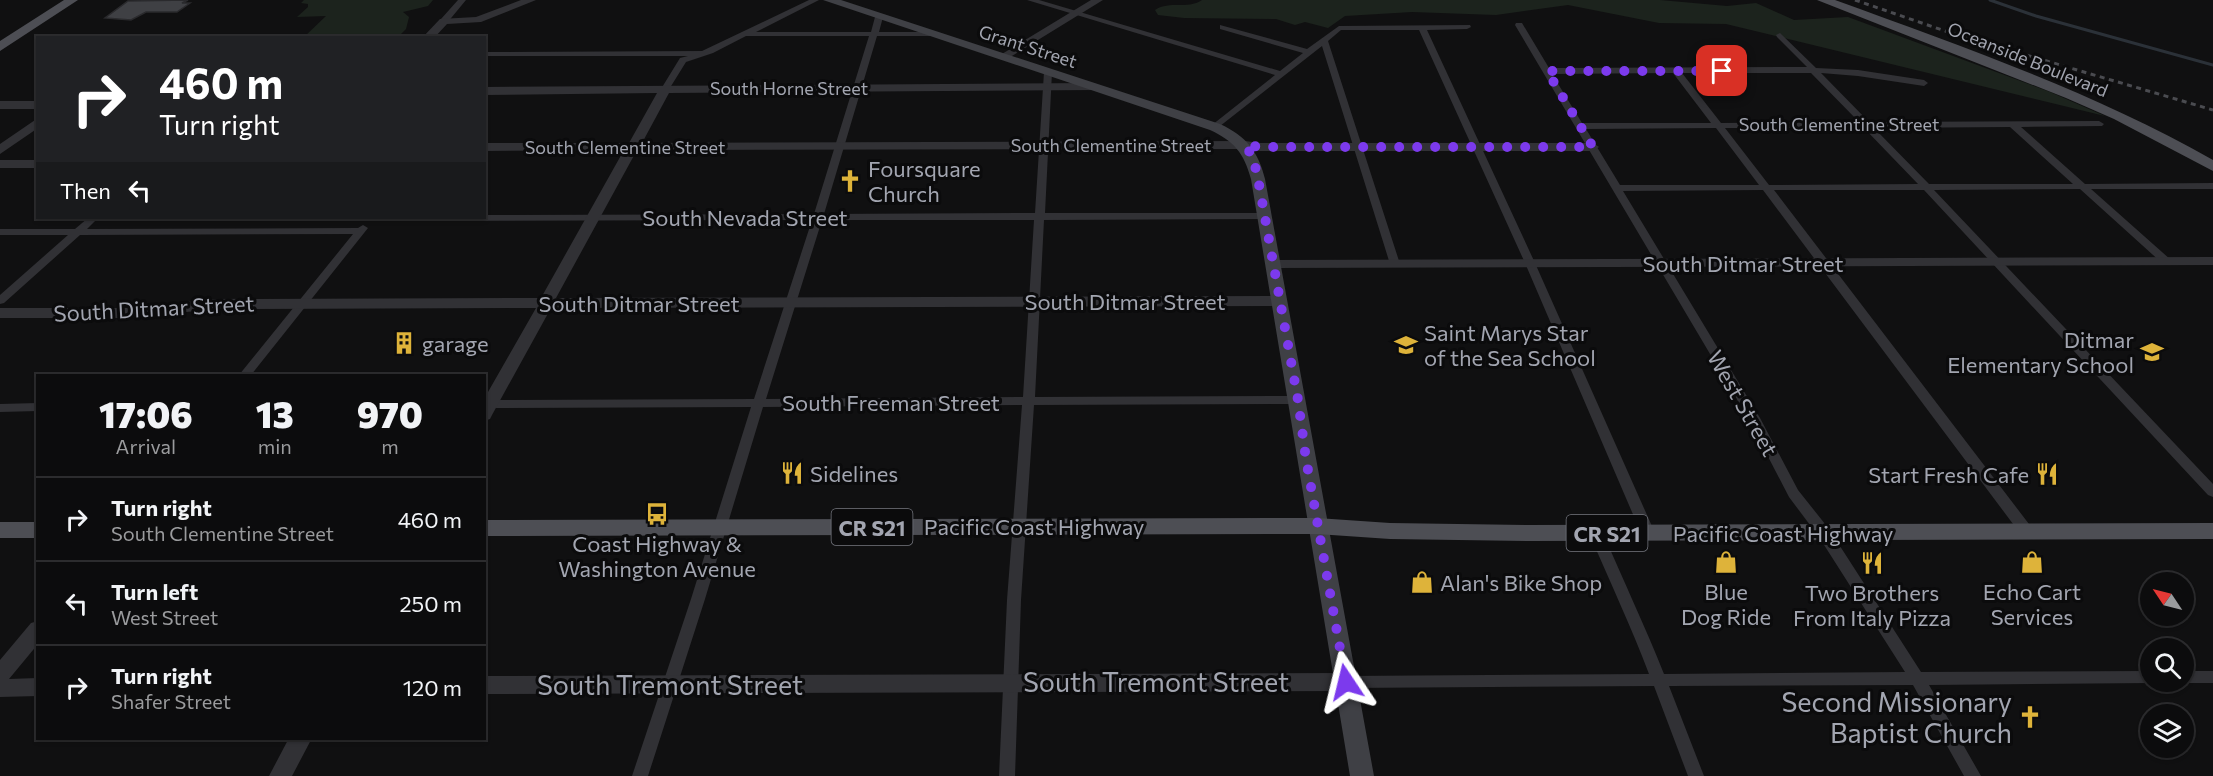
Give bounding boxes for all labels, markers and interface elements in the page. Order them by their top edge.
street label: Oceanside Boulevard [1945,17,2111,101]
street label: Grant Street [976,20,1080,72]
pin [1696,45,1747,96]
icon: arrive [1705,54,1738,87]
text: 460 m [159,56,283,108]
icon: right [60,60,138,138]
street label: South Horne Street [710,77,868,99]
text: Turn right [159,108,279,141]
street label: South Clementine Street [1739,113,1939,135]
street label: South Clementine Street [1011,134,1211,156]
street label: South Clementine Street [525,136,725,158]
place label: Foursquare Church [868,155,981,207]
church icon: Foursquare Church [837,168,863,194]
icon: left [123,174,156,207]
text: Then [60,177,111,204]
street label: South Nevada Street [642,204,848,231]
street label: South Ditmar Street [1643,250,1843,277]
street label: South Ditmar Street [1025,288,1225,315]
street label: South Ditmar Street [53,289,255,327]
street label: South Ditmar Street [539,290,739,317]
place label: Saint Marys Star of the Sea School [1424,319,1596,371]
place label: Ditmar Elementary School [1947,326,2134,378]
building icon: garage [391,330,417,356]
place label: garage [422,330,489,357]
school or university icon: Saint Marys Star of the Sea School [1393,332,1419,358]
school or university icon: Ditmar Elementary School [2139,339,2165,365]
street label: West Street [1702,345,1784,461]
street label: South Freeman Street [782,389,1000,416]
text: 17:06 [99,391,193,435]
text: 13 [256,391,294,435]
text: 970 [357,391,423,435]
text: Arrival [116,434,176,458]
text: min [258,434,292,458]
text: m [381,434,399,458]
restaurant icon: Sidelines [779,460,805,486]
place label: Sidelines [810,460,898,487]
place label: Start Fresh Cafe [1868,461,2029,488]
restaurant icon: Start Fresh Cafe [2034,461,2060,487]
text: Turn right [111,494,212,521]
bus stop icon: Coast Highway & Washington Avenue [644,501,670,527]
icon: right [60,503,93,536]
text: 460 m [398,506,462,533]
road number: CR S21 [832,509,912,545]
street label: Pacific Coast Highway [924,513,1144,540]
road number: CR S21 [1566,515,1648,551]
street label: Pacific Coast Highway [1673,520,1893,547]
text: South Clementine Street [111,521,334,545]
place label: Coast Highway & Washington Avenue [558,530,756,582]
shop icon: Blue Dog Ride [1713,549,1739,575]
shop icon: Echo Cart Services [2019,549,2045,575]
restaurant icon: Two Brothers From Italy Pizza [1859,550,1885,576]
shop icon: Alan's Bike Shop [1409,569,1435,595]
place label: Alan's Bike Shop [1440,569,1602,596]
north arrow [2140,572,2194,626]
map controls [2140,572,2194,758]
text: Turn left [111,578,198,605]
place label: Blue Dog Ride [1681,578,1771,630]
place label: Echo Cart Services [1983,578,2081,630]
place label: Two Brothers From Italy Pizza [1793,579,1951,631]
icon: left [60,587,93,620]
text: 250 m [399,590,462,617]
text: West Street [111,605,218,629]
button: search [2140,638,2194,692]
position arrow [1314,650,1378,714]
text: Turn right [111,662,212,689]
street label: South Tremont Street [1023,665,1289,698]
street label: South Tremont Street [537,668,803,701]
icon: right [60,671,93,704]
text: 120 m [403,674,462,701]
place label: Second Missionary Baptist Church [1781,685,2012,749]
text: Shafer Street [111,689,231,713]
church icon: Second Missionary Baptist Church [2017,704,2043,730]
button: layers [2140,704,2194,758]

